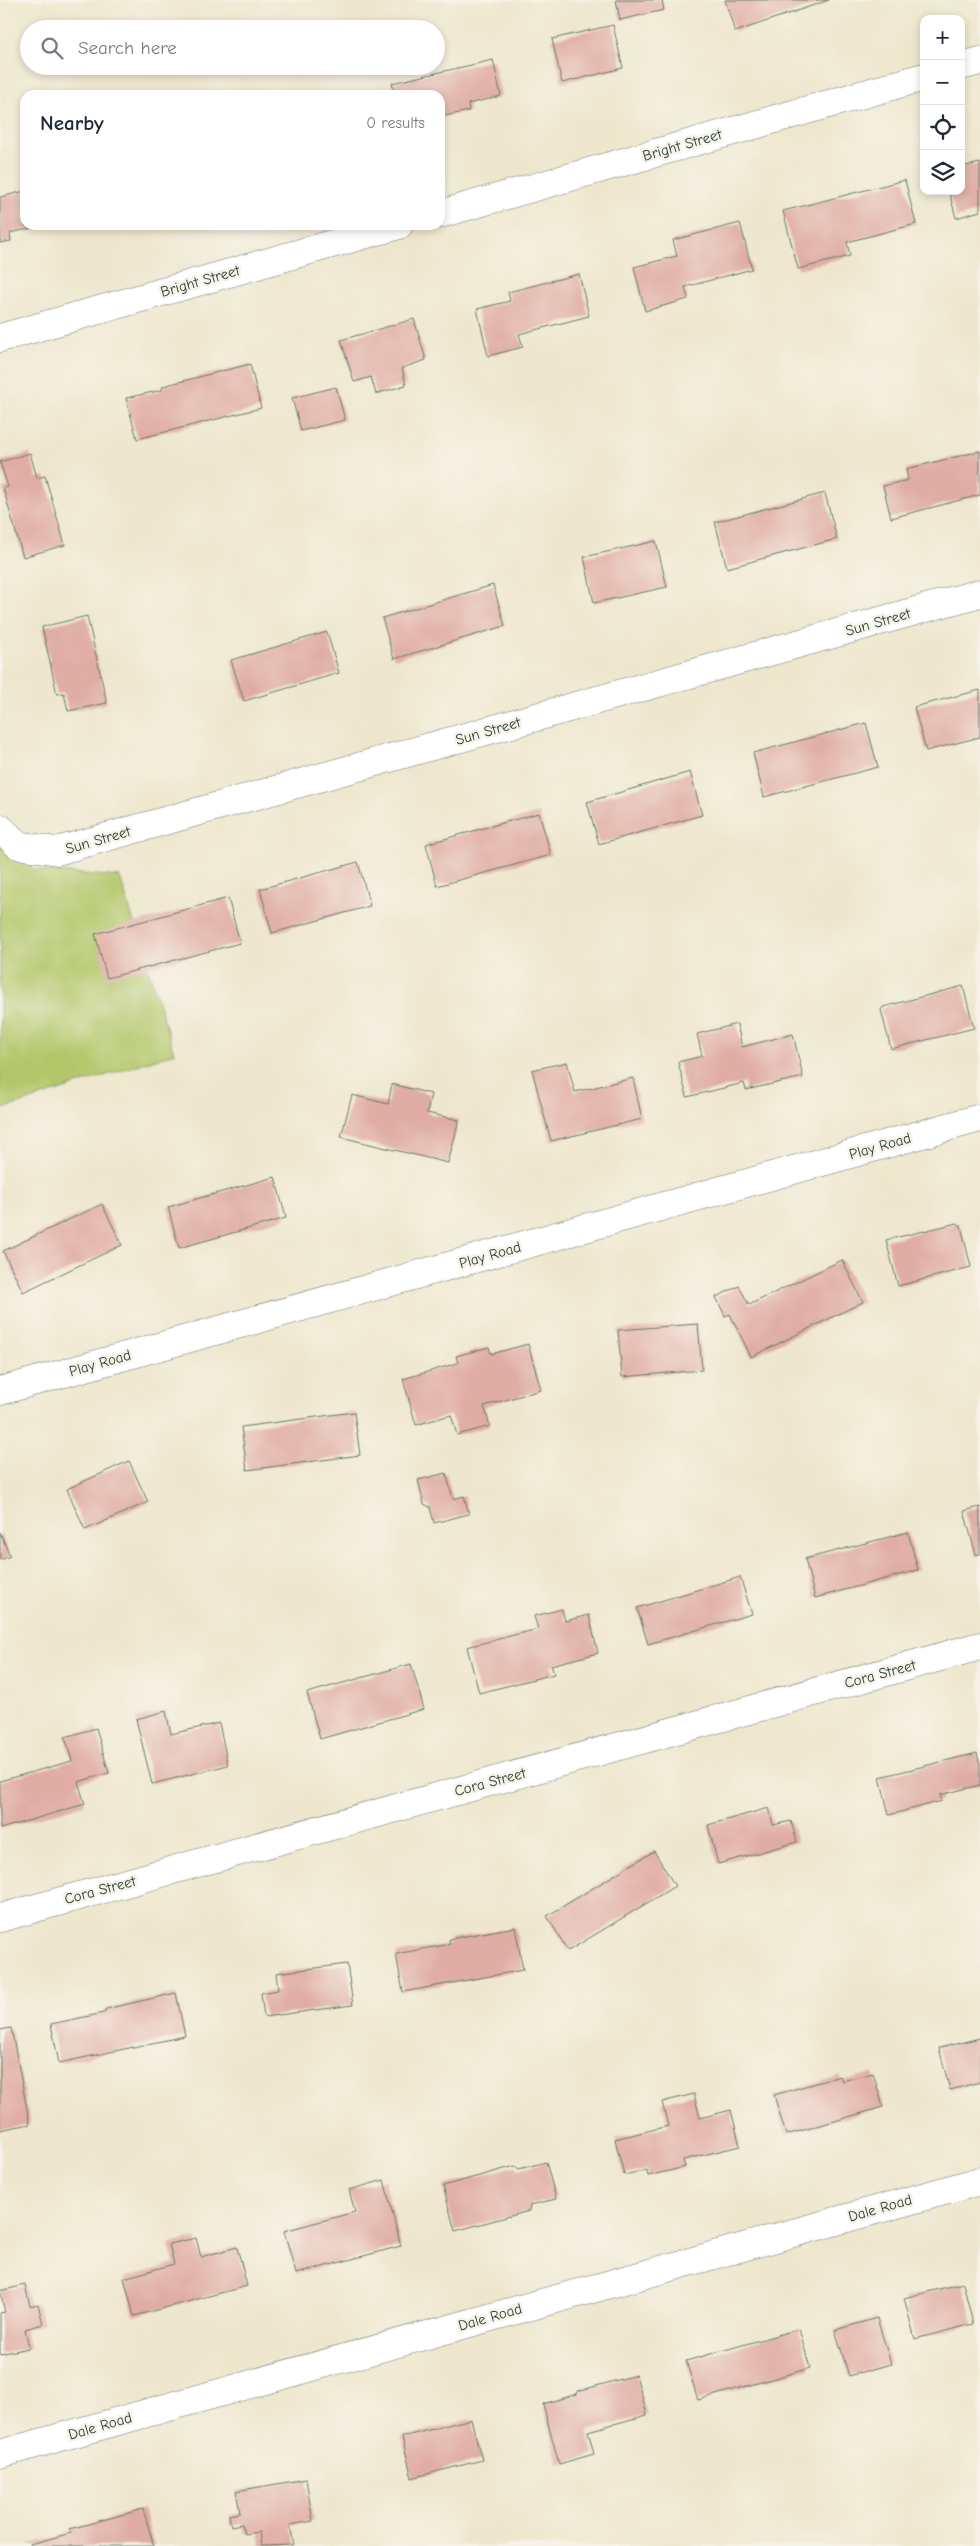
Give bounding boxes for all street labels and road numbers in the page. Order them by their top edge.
street label: Bright Street [640,125,724,165]
street label: Bright Street [158,261,242,301]
street label: Sun Street [843,604,913,640]
street label: Sun Street [453,713,523,749]
street label: Sun Street [63,822,133,858]
street label: Play Road [847,1129,913,1163]
street label: Play Road [457,1238,523,1272]
street label: Play Road [67,1346,133,1380]
street label: Cora Street [842,1656,918,1692]
street label: Cora Street [452,1764,528,1800]
street label: Cora Street [62,1872,138,1908]
street label: Dale Road [846,2190,914,2226]
street label: Dale Road [456,2299,524,2335]
street label: Dale Road [66,2408,134,2444]

